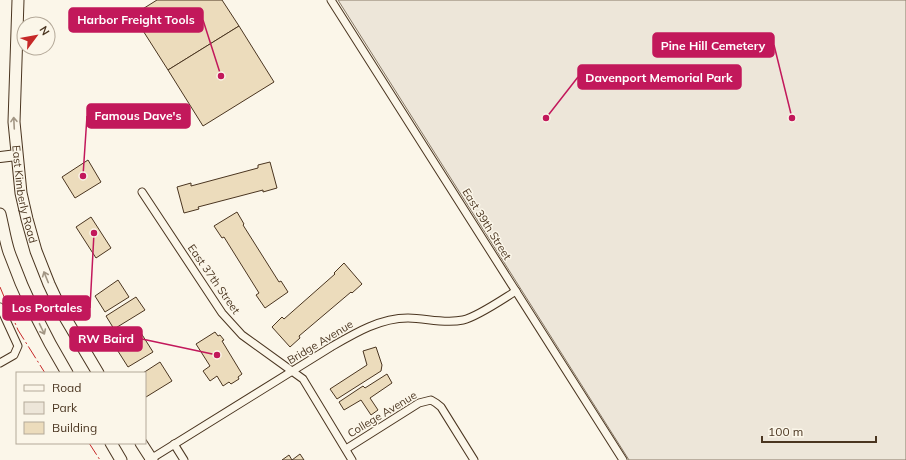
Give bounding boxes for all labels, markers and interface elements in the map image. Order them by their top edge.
callout: Harbor Freight Tools [69,8,203,32]
text: Harbor Freight Tools [77,12,195,27]
north arrow [16,16,56,56]
text: N [36,23,53,38]
callout: Pine Hill Cemetery [653,33,774,57]
text: Pine Hill Cemetery [661,38,766,53]
callout: Davenport Memorial Park [578,65,741,89]
text: Davenport Memorial Park [585,70,733,85]
callout: Famous Dave's [87,104,190,128]
text: Famous Dave's [95,108,181,123]
one-way arrow [11,117,18,130]
street label: East Kimberly Road [9,144,40,245]
street label: East 39th Street [459,186,515,263]
street label: East 37th Street [185,241,243,317]
one-way arrow [42,272,50,284]
callout: Los Portales [3,296,90,320]
text: Los Portales [12,300,82,315]
street label: Bridge Avenue [284,317,356,367]
one-way arrow [39,322,46,334]
callout: RW Baird [70,327,142,351]
text: RW Baird [78,331,134,346]
legend [16,372,146,444]
text: Road [52,380,81,395]
street label: College Avenue [345,388,419,440]
text: Park [52,400,78,415]
scale bar [762,418,876,444]
text: Building [52,420,97,435]
text: 100 m [768,424,803,439]

